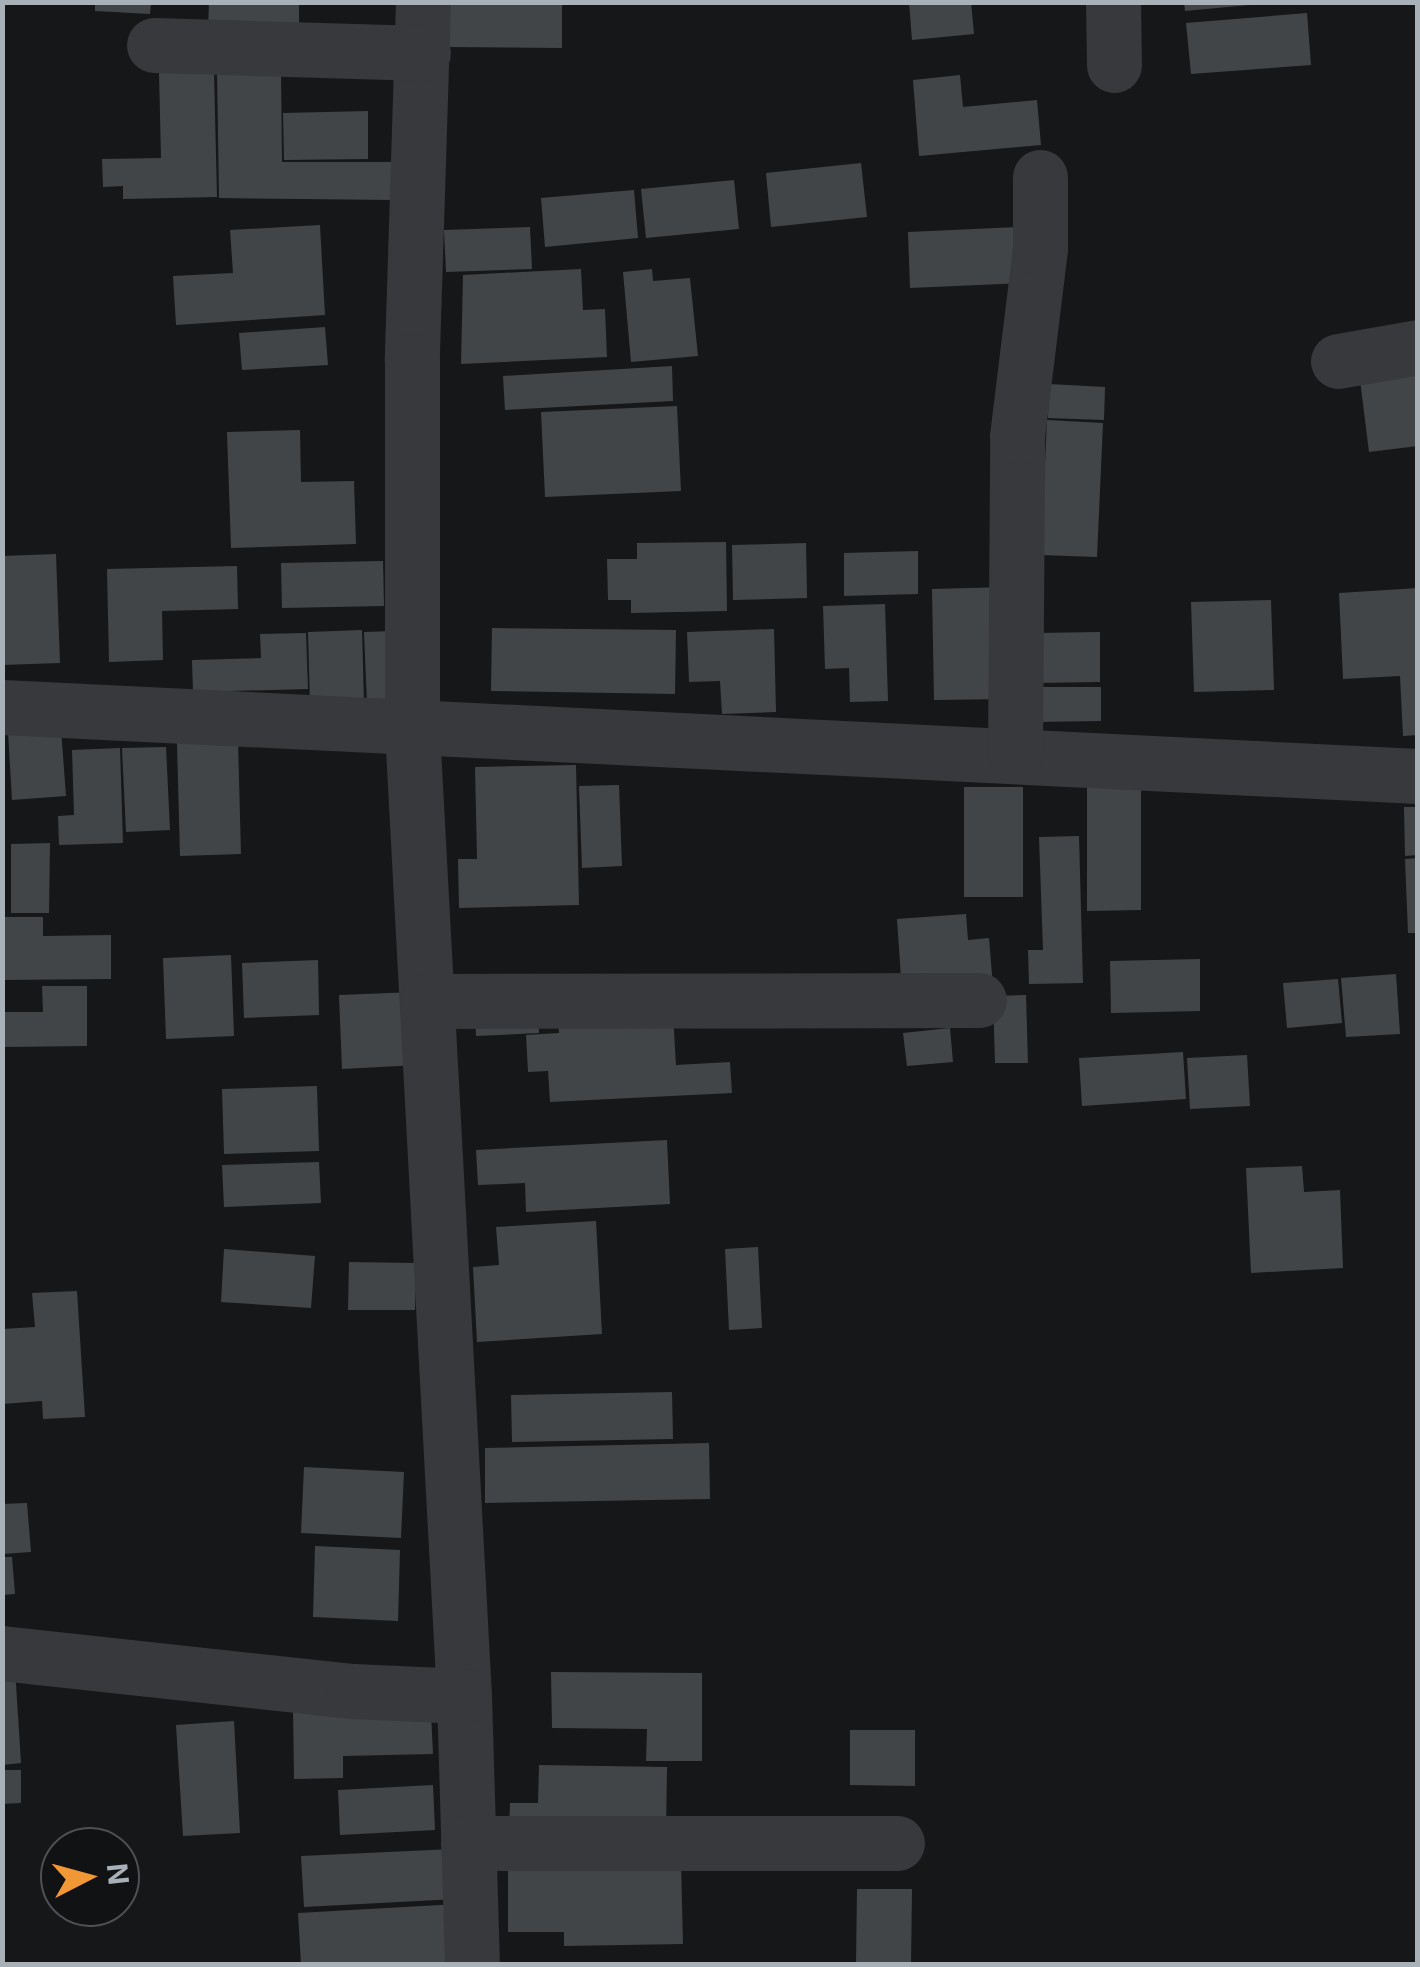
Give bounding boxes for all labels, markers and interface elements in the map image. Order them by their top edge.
north arrow [40,1827,140,1927]
text: N [100,1862,136,1886]

